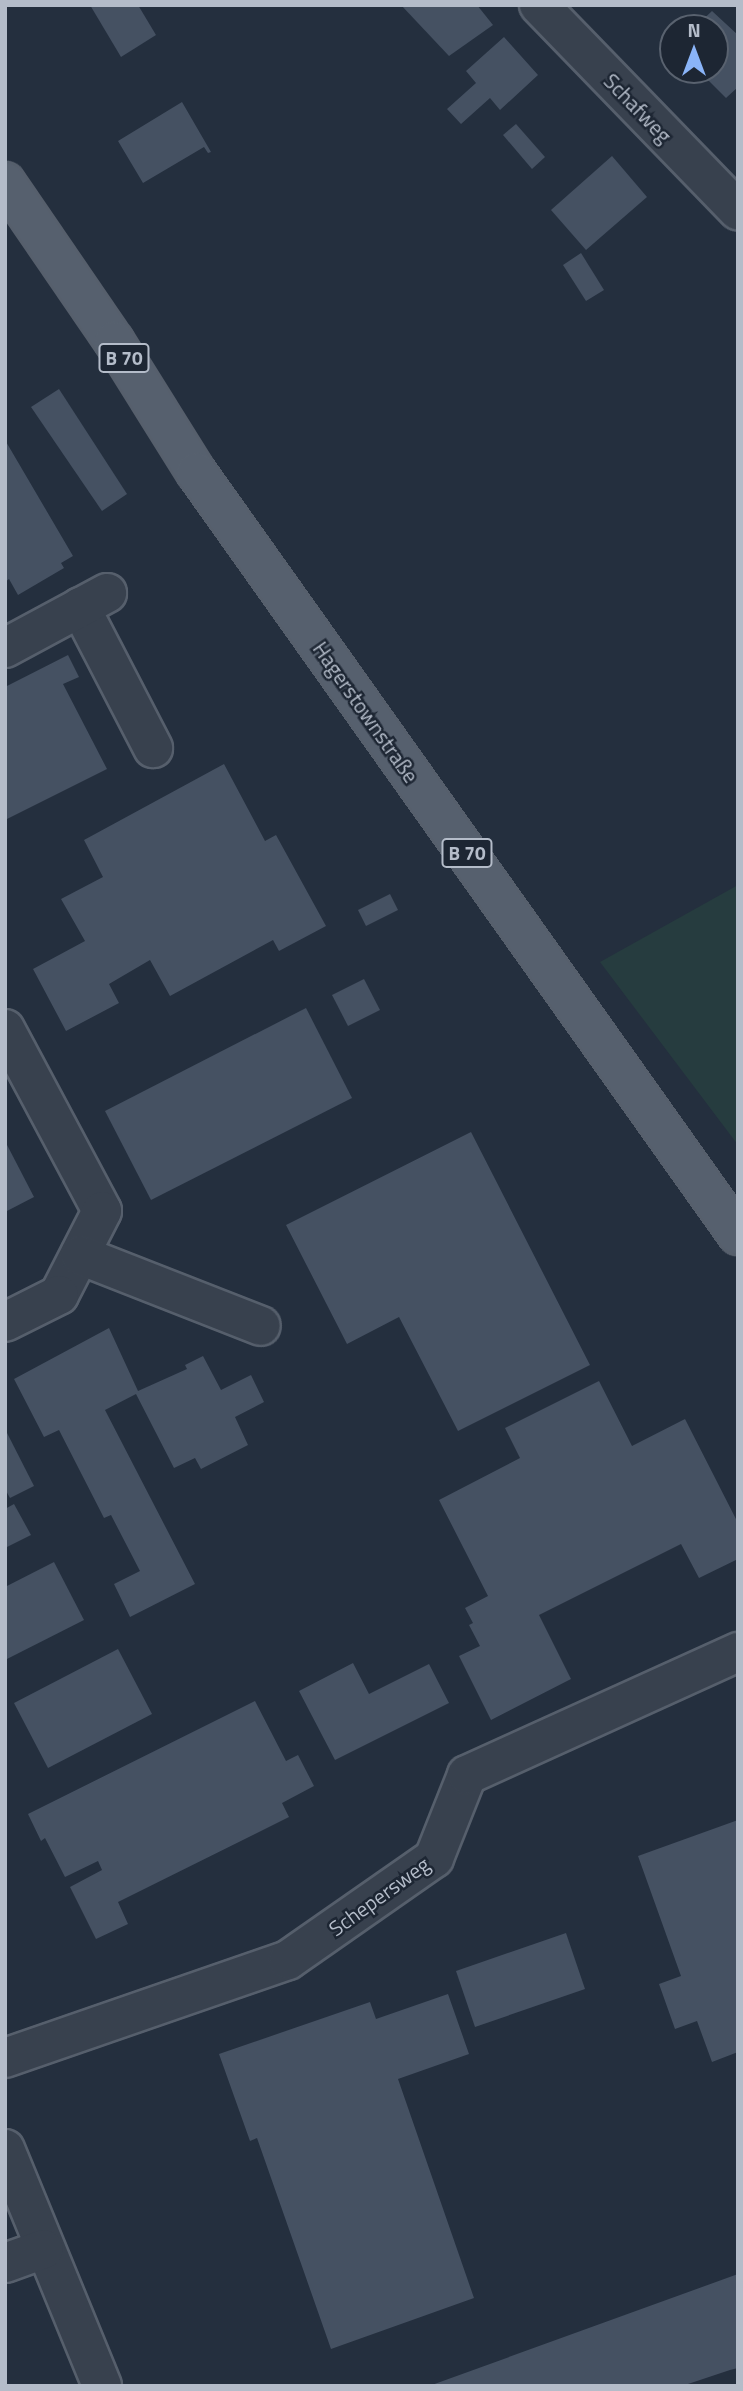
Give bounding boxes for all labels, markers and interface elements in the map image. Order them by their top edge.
north arrow [659,14,729,84]
text: N [687,15,701,44]
street label: Schafweg [599,68,677,148]
road number: B 70 [98,342,150,374]
street label: Hagerstownstraße [308,637,424,787]
road number: B 70 [441,838,493,868]
street label: Schepersweg [324,1851,434,1941]

